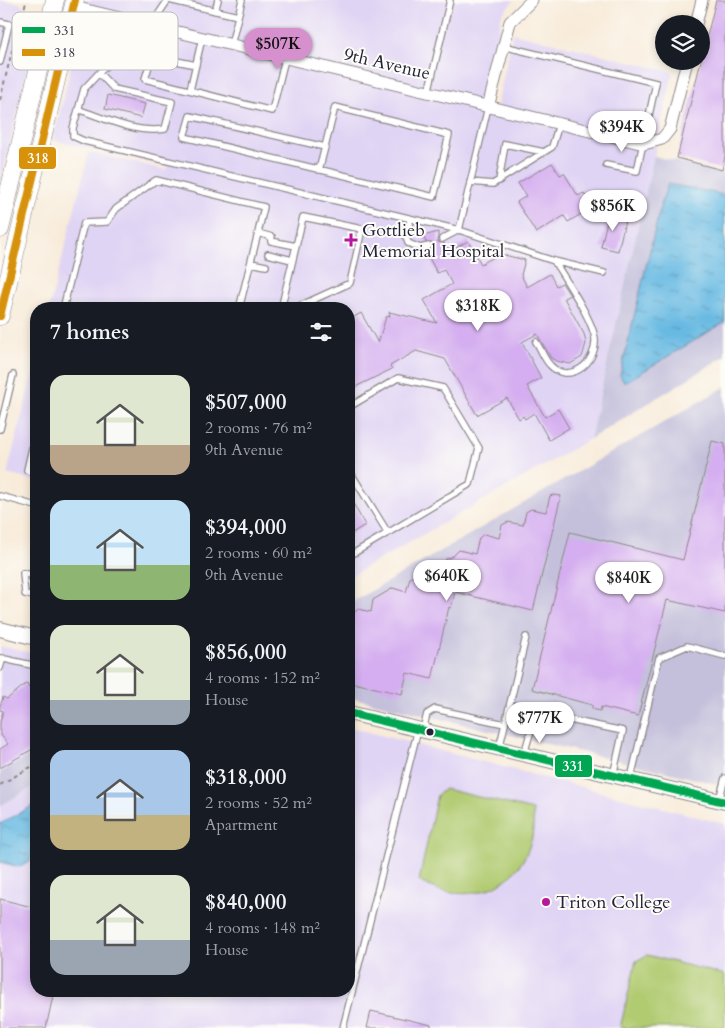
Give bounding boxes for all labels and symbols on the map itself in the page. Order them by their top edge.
legend [12,12,178,70]
text: 331 [54,21,76,40]
pin: $507K [243,28,313,70]
street label: 9th Avenue [341,42,433,86]
text: 318 [54,43,76,62]
pin: $394K [587,110,657,153]
line badge: 318 [18,146,57,170]
text: 318 [27,149,49,168]
pin: $856K [578,190,648,232]
place label: Gottlieb Memorial Hospital [362,218,505,264]
marker: Gottlieb Memorial Hospital [344,233,358,247]
pin: $318K [443,290,513,332]
pin: $640K [412,560,482,602]
pin: $840K [594,562,664,604]
pin: $777K [505,702,575,744]
unlabelled marker [425,727,435,737]
line badge: 331 [554,754,593,778]
text: 331 [562,757,584,776]
place label: Triton College [556,890,670,915]
marker: Triton College [540,896,552,908]

